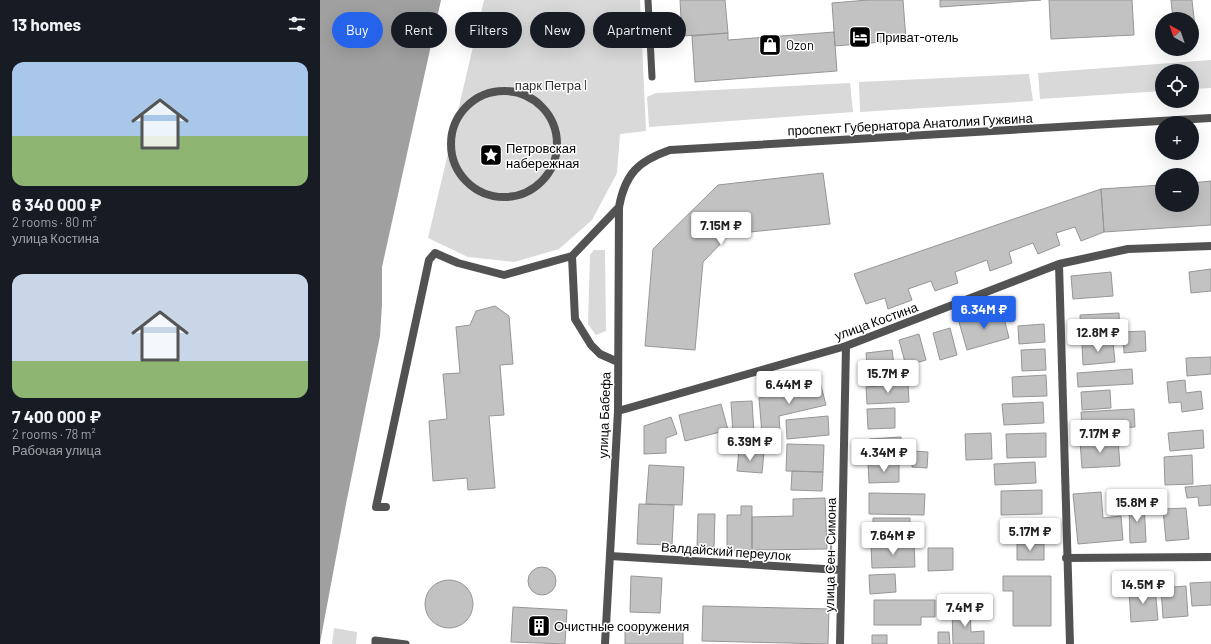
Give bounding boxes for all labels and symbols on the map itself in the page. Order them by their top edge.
north arrow [1155,12,1199,56]
hotel icon: Приват-отель [847,24,873,50]
place label: Приват-отель [876,29,959,45]
shop icon: Ozon [757,32,783,58]
place label: Ozon [786,37,814,53]
park label: парк Петра I [515,77,587,93]
street label: проспект Губернатора Анатолия Гужвина [787,110,1034,138]
place label: Петровская набережная [506,140,579,171]
place icon: Петровская набережная [478,142,504,168]
pin: 7.15M ₽ [684,212,758,246]
pin: 6.34M ₽ [947,296,1021,330]
street label: улица Костина [832,298,920,343]
pin: 12.8M ₽ [1061,319,1135,353]
pin: 15.7M ₽ [851,360,925,394]
street label: улица Бабефа [594,371,614,459]
pin: 6.44M ₽ [752,371,826,405]
pin: 7.17M ₽ [1063,420,1137,454]
pin: 6.39M ₽ [713,428,787,462]
pin: 4.34M ₽ [847,439,921,473]
pin: 15.8M ₽ [1100,489,1174,523]
street label: улица Сен-Симона [821,497,839,612]
pin: 5.17M ₽ [993,518,1067,552]
pin: 7.64M ₽ [856,522,930,556]
street label: Валдайский переулок [660,538,792,564]
pin: 14.5M ₽ [1106,571,1180,605]
pin: 7.4M ₽ [932,594,998,628]
building icon: Очистные сооружения [526,613,552,639]
place label: Очистные сооружения [554,618,689,634]

